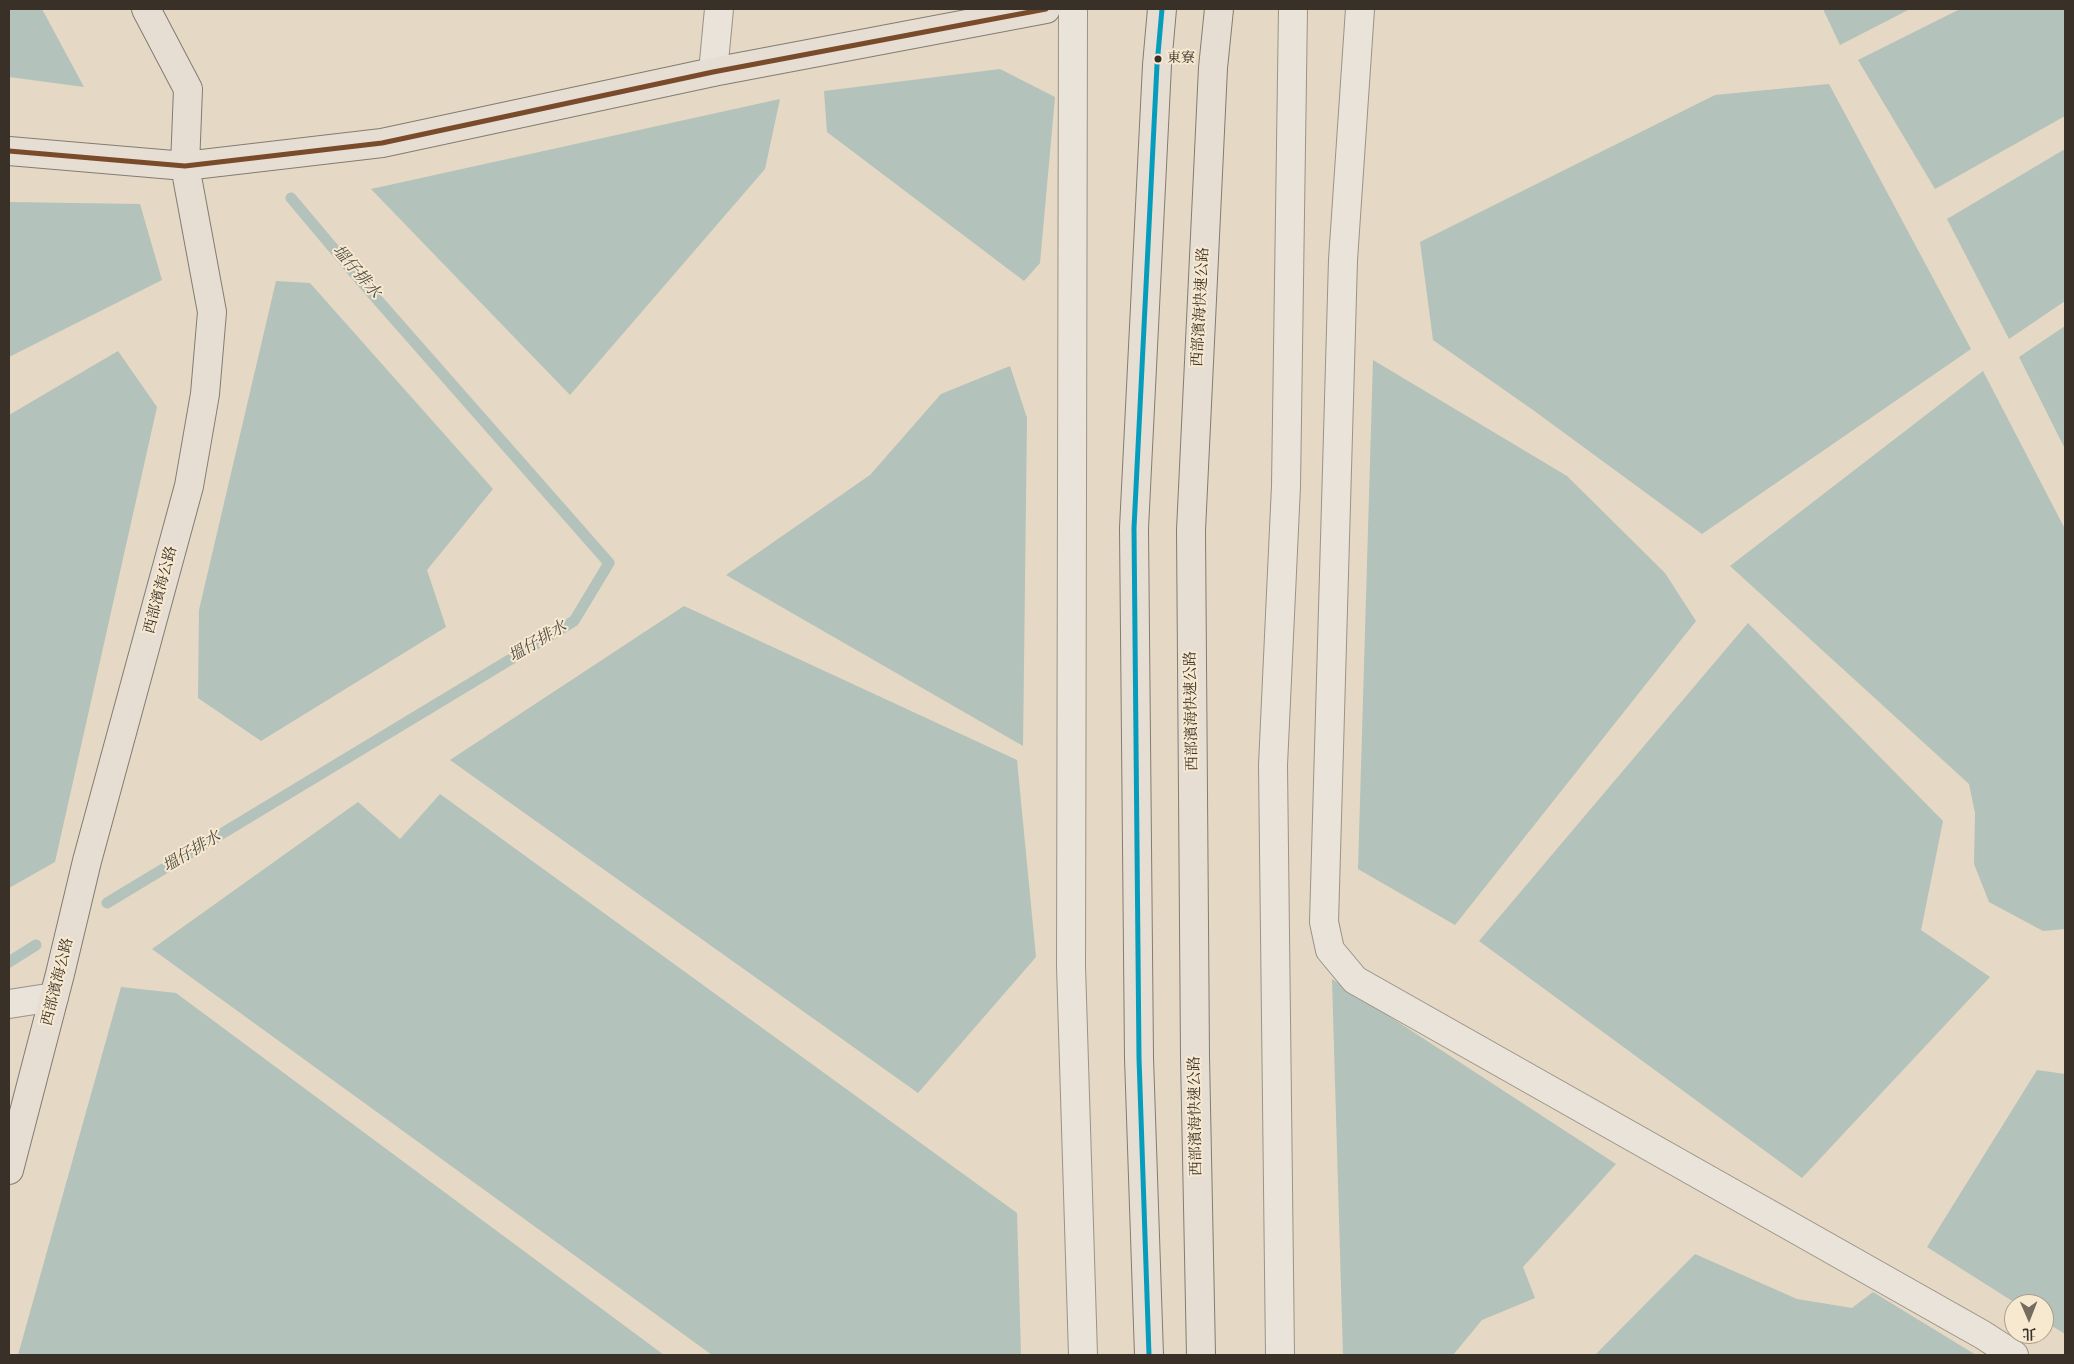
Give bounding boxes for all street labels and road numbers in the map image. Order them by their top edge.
street label: 西部濱海快速公路 [1189,247,1213,367]
street label: 西部濱海公路 [141,544,181,636]
street label: 西部濱海快速公路 [1182,651,1202,771]
street label: 西部濱海公路 [38,936,78,1028]
street label: 西部濱海快速公路 [1186,1056,1206,1176]

